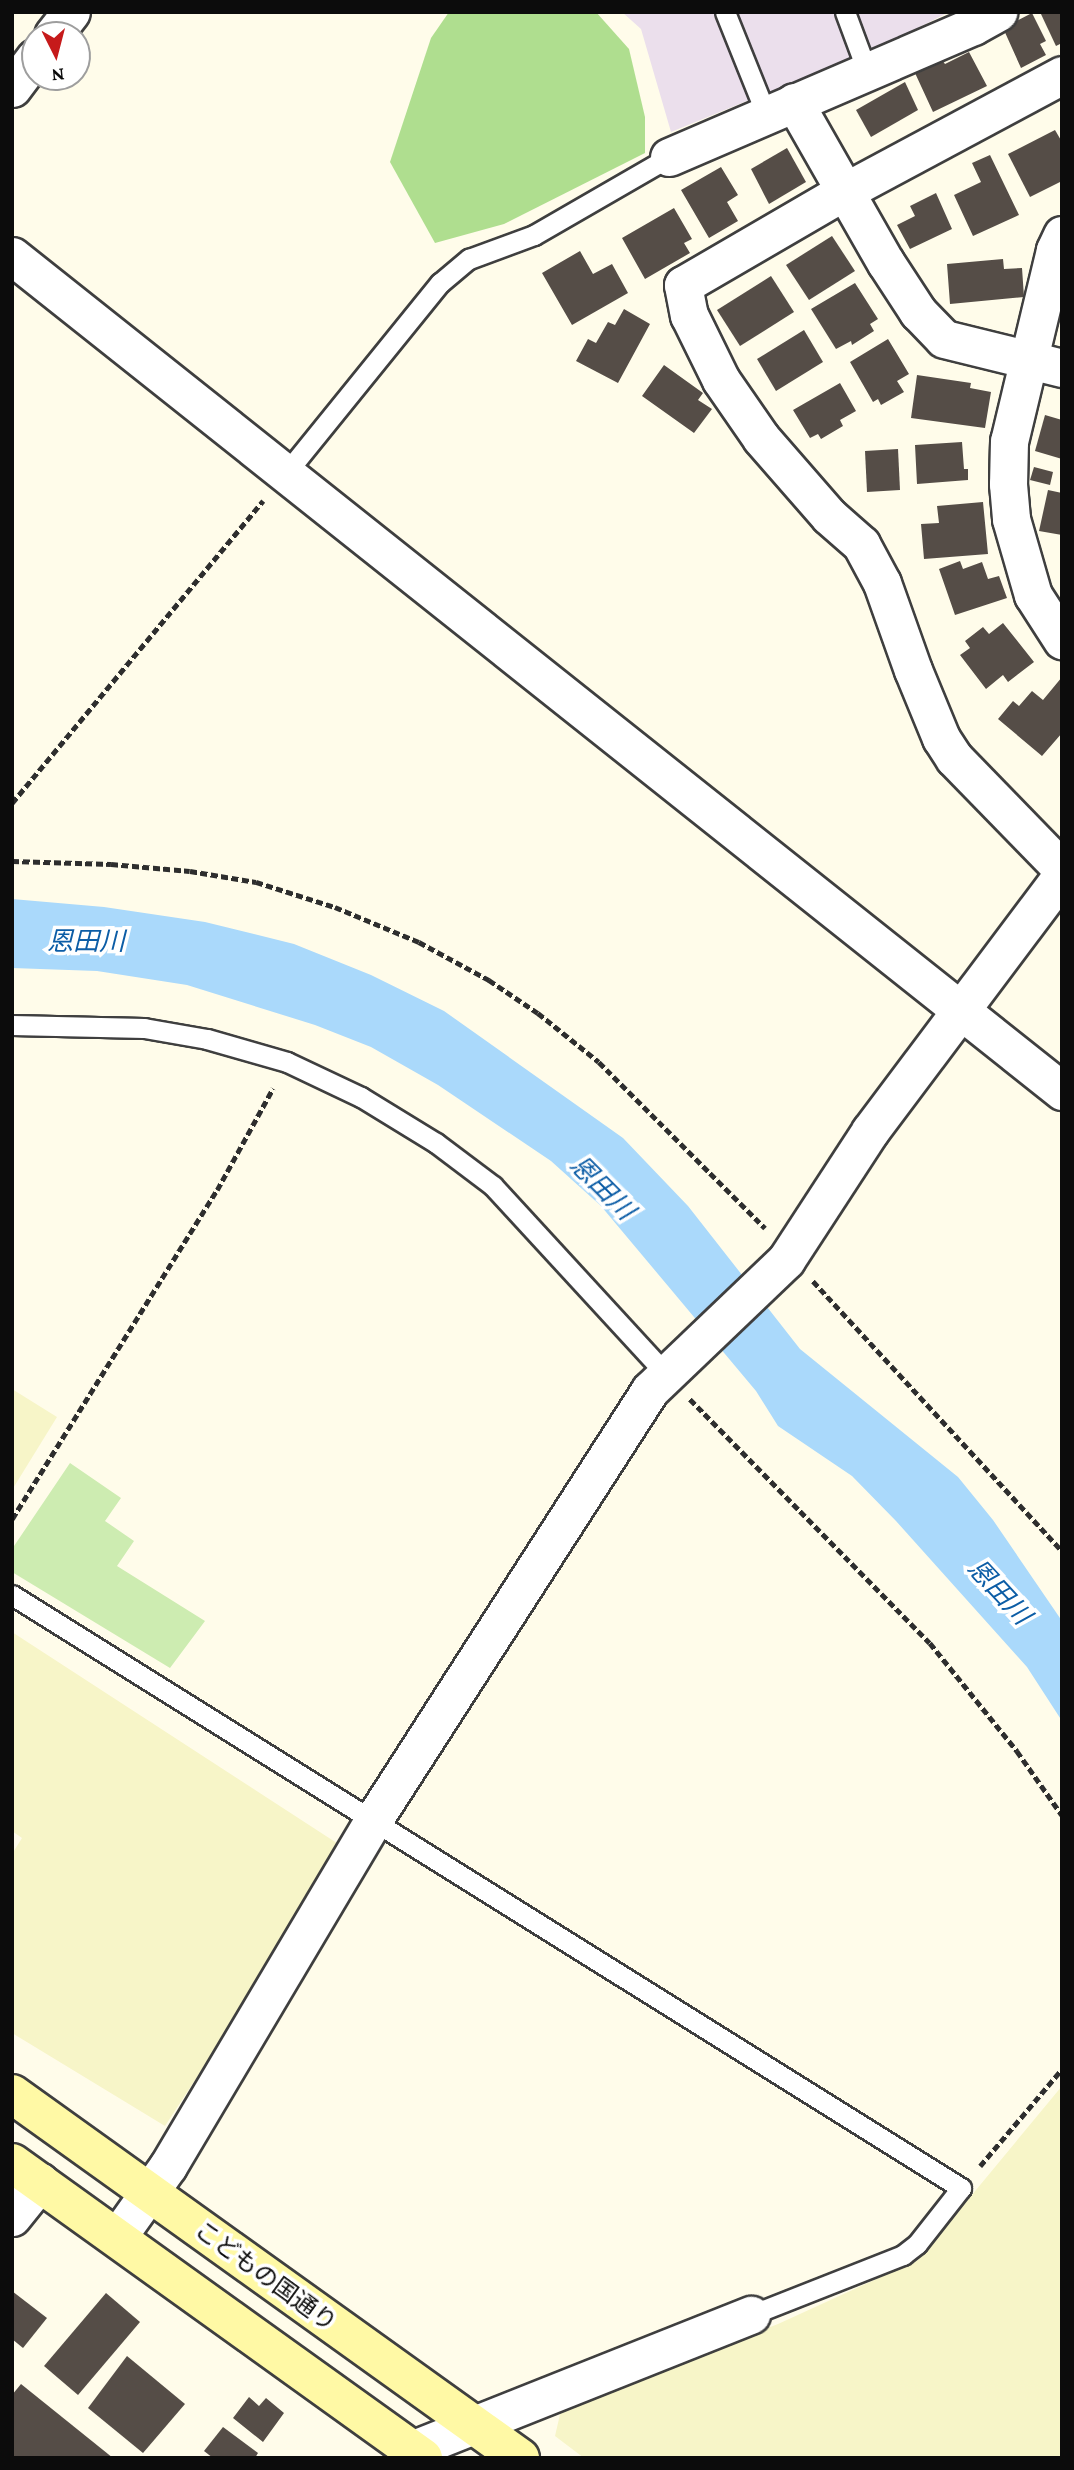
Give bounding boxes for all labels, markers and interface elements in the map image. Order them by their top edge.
north arrow [21,21,91,91]
text: N [51,64,66,87]
water label: 恩田川 [47,926,125,958]
water label: 恩田川 [563,1149,641,1227]
water label: 恩田川 [961,1553,1037,1631]
street label: こどもの国通り [190,2215,342,2337]

